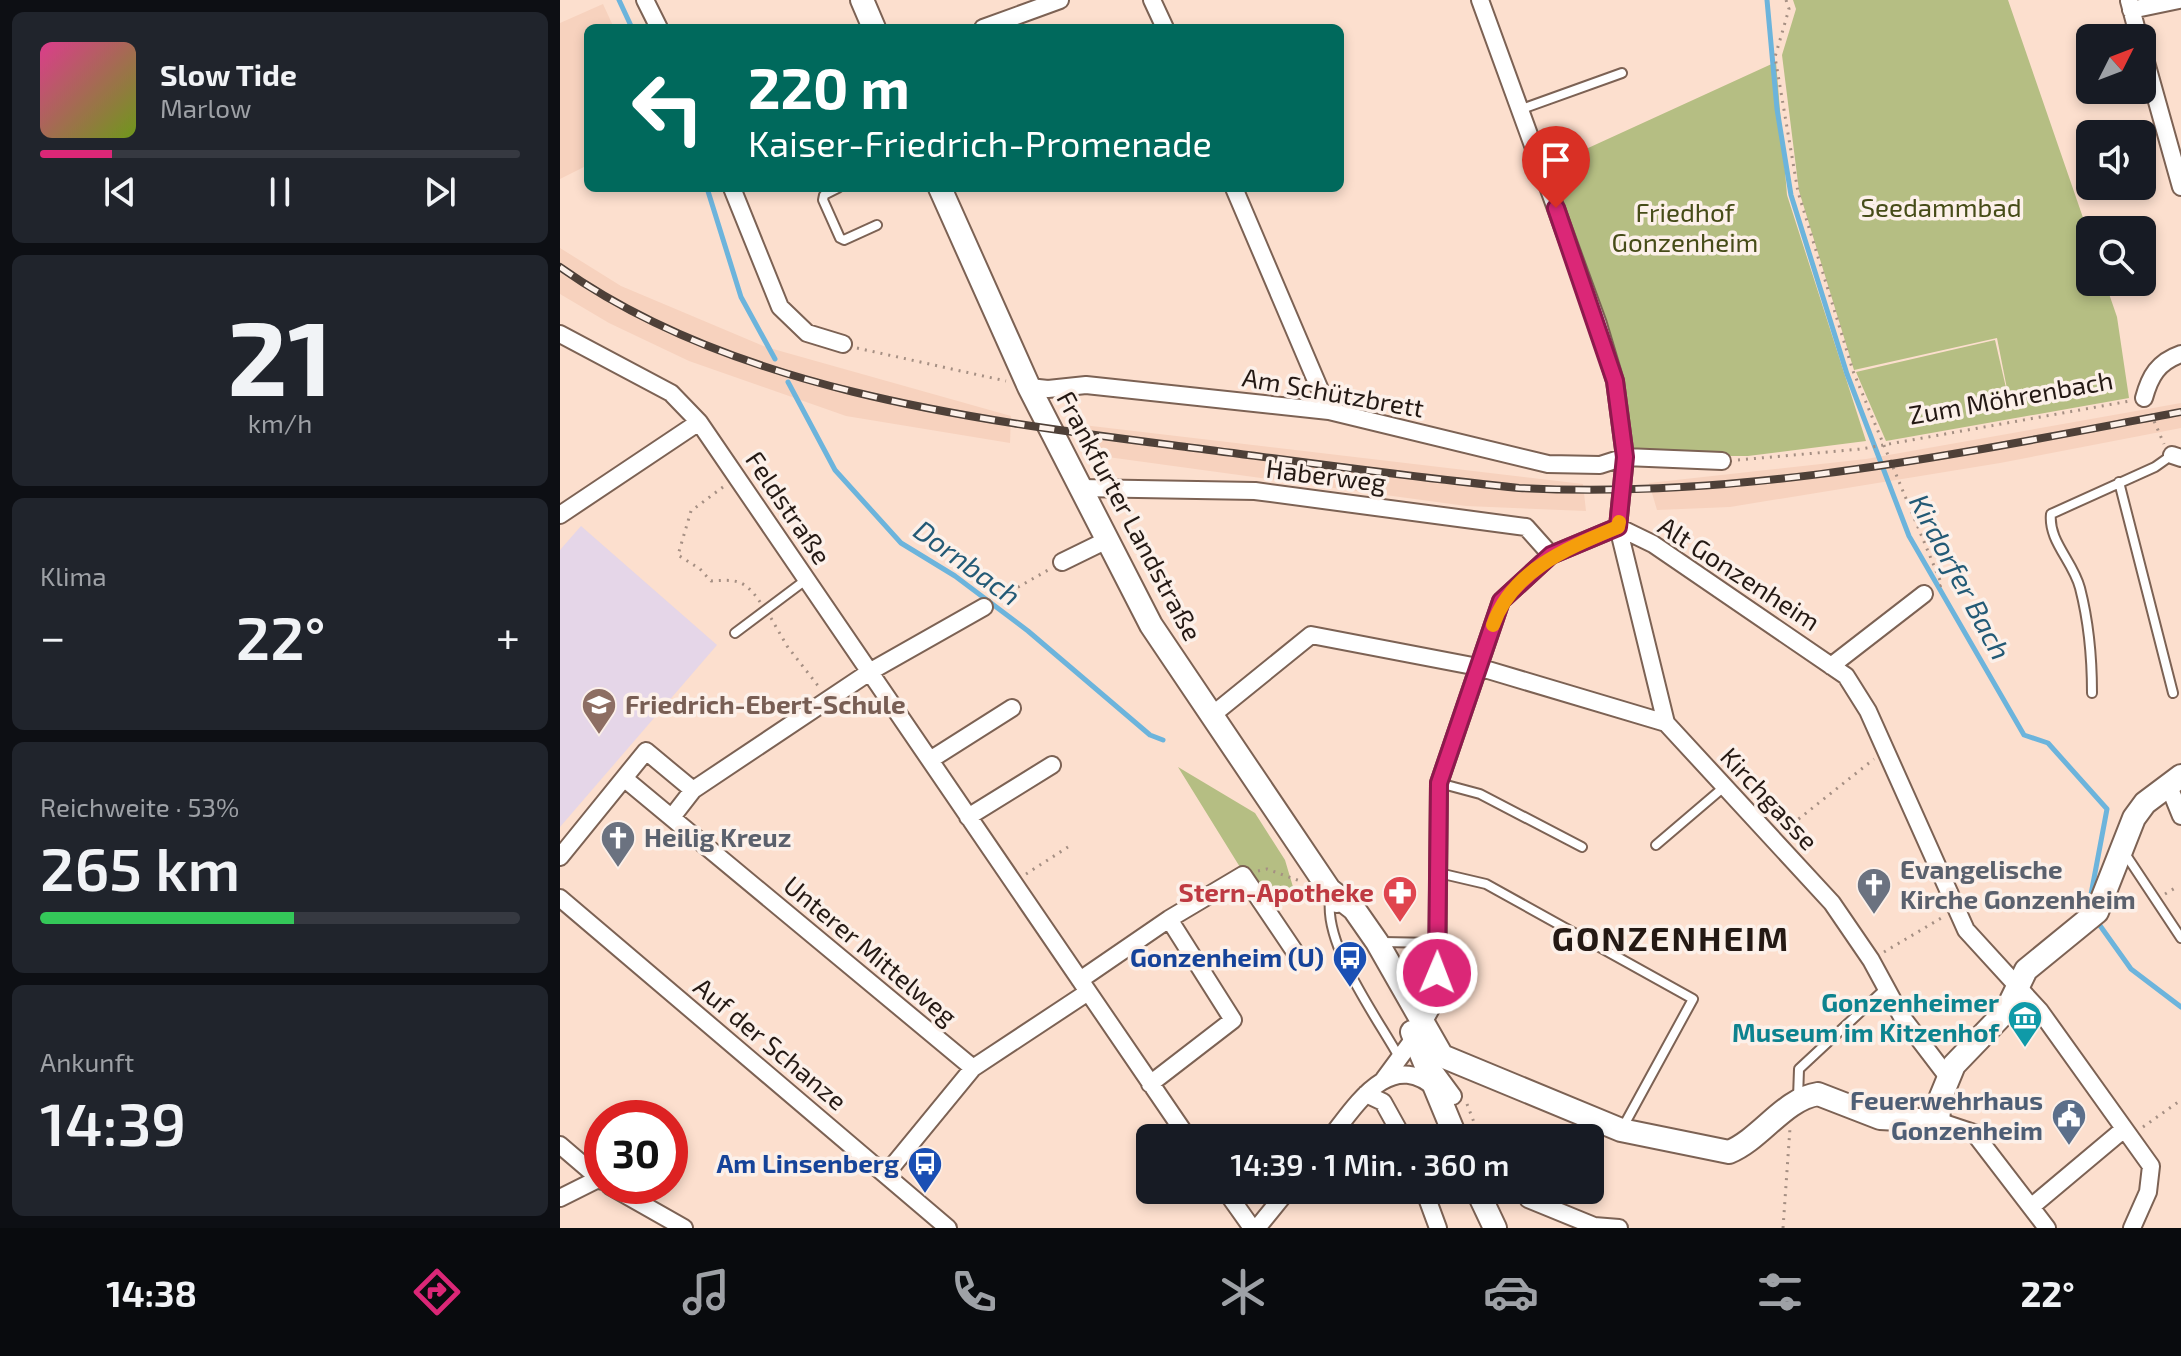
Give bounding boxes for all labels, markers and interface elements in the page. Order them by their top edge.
north arrow [2076,24,2156,104]
map controls [2076,24,2156,296]
text: 220 m [748,53,910,120]
text: Slow Tide [160,56,297,92]
icon: left [616,56,720,160]
text: Marlow [160,92,251,123]
button: sound [2076,120,2156,200]
text: Kaiser-Friedrich-Promenade [748,121,1212,164]
pin [1522,126,1590,208]
icon: arrive [1534,138,1578,182]
icon: previous [98,170,142,214]
icon: pause [258,170,302,214]
icon: next [418,170,462,214]
park label: Seedammbad [1860,191,2022,222]
park label: Friedhof Gonzenheim [1612,196,1758,257]
button: search [2076,216,2156,296]
text: 21 [227,292,333,417]
street label: Am Schützbrett [1240,360,1427,423]
street label: Zum Möhrenbach [1906,363,2115,430]
street label: Frankfurter Landstraße [1051,385,1209,645]
text: km/h [248,407,312,438]
street label: Feldstraße [740,445,838,570]
street label: Haberweg [1264,452,1388,497]
water label: Kirdorfer Bach [1903,488,2019,665]
street label: Alt Gonzenheim [1653,509,1826,636]
water label: Dornbach [908,512,1028,612]
text: Klima [40,560,107,591]
text: 22° [236,600,326,672]
text: − [40,609,66,662]
text: + [496,609,520,662]
school or university icon: Friedrich-Ebert-Schule [580,686,618,736]
place label: Friedrich-Ebert-Schule [625,688,906,719]
street label: Kirchgasse [1715,740,1825,856]
text: Reichweite · 53% [40,791,239,822]
church icon: Heilig Kreuz [599,819,637,869]
place label: Heilig Kreuz [644,821,791,852]
text: 265 km [40,831,240,903]
place label: Evangelische Kirche Gonzenheim [1900,853,2136,914]
church icon: Evangelische Kirche Gonzenheim [1855,866,1893,916]
street label: Unterer Mittelweg [778,868,964,1031]
pharmacy icon: Stern-Apotheke [1381,874,1419,924]
place label: Stern-Apotheke [1179,876,1374,907]
district label: GONZENHEIM [1552,917,1790,958]
position arrow [1395,931,1479,1015]
bus stop icon: Gonzenheim (U) [1331,939,1369,989]
place label: Gonzenheim (U) [1130,941,1324,972]
street label: Auf der Schanze [688,970,854,1116]
place label: Gonzenheimer Museum im Kitzenhof [1732,986,2000,1047]
museum icon: Gonzenheimer Museum im Kitzenhof [2006,999,2044,1049]
text: Ankunft [40,1046,134,1077]
place label: Feuerwehrhaus Gonzenheim [1850,1084,2043,1145]
text: 14:39 [40,1086,186,1158]
public building icon: Feuerwehrhaus Gonzenheim [2050,1097,2088,1147]
speed limit sign: 30 [584,1100,688,1204]
bus stop icon: Am Linsenberg [906,1145,944,1195]
text: 14:39 · 1 Min. · 360 m [1231,1146,1509,1182]
place label: Am Linsenberg [716,1147,899,1178]
icon: directions [409,1264,465,1320]
icon: music [678,1264,734,1320]
icon: phone [946,1264,1002,1320]
icon: climate [1215,1264,1271,1320]
icon: car [1483,1264,1539,1320]
icon: filters [1752,1264,1808,1320]
text: 14:38 [106,1271,197,1314]
text: 22° [2020,1271,2075,1314]

